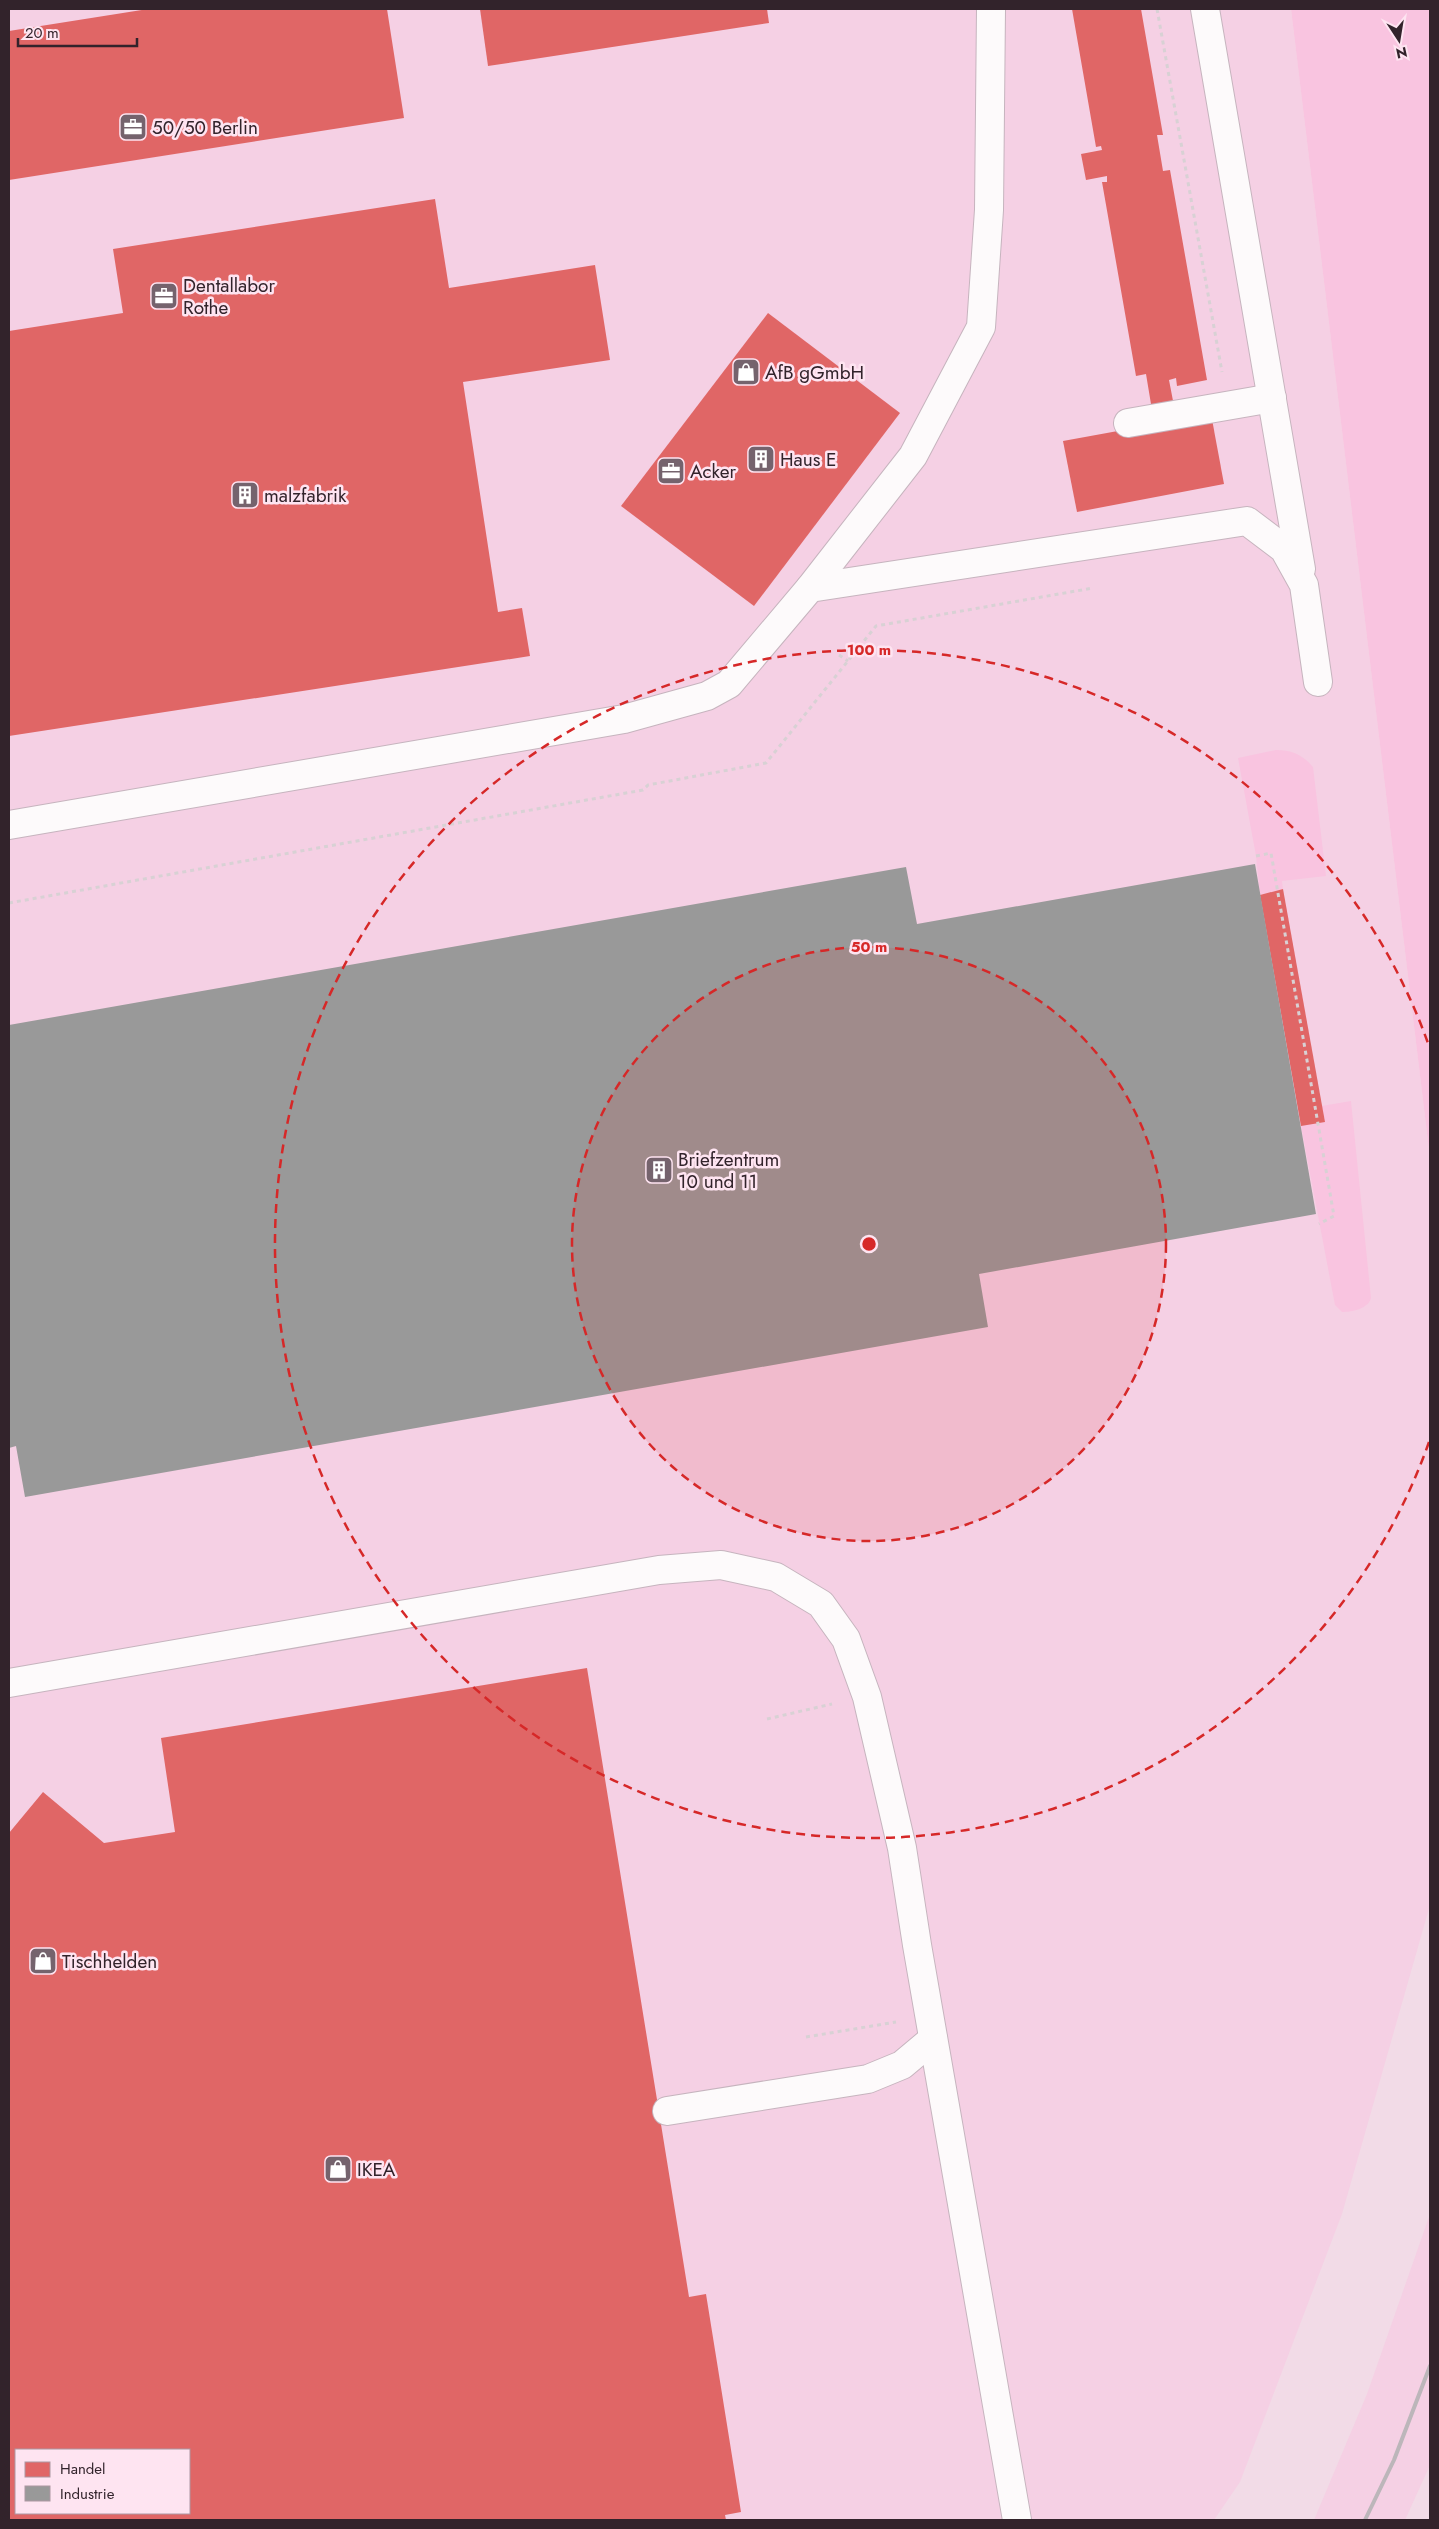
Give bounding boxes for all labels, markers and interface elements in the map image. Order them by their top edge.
scale bar [18,15,136,47]
north arrow [1374,15,1424,65]
text: 20 m [25,22,59,44]
text: N [1394,42,1409,64]
office icon: 50/50 Berlin [118,112,148,142]
place label: 50/50 Berlin [152,114,258,141]
place label: Dentallabor Rothe [183,272,275,321]
office icon: Dentallabor Rothe [149,281,179,311]
shop icon: AfB gGmbH [731,357,761,387]
place label: AfB gGmbH [765,359,864,386]
building icon: Haus E [746,444,776,474]
place label: Haus E [780,446,837,473]
office icon: Acker [656,456,686,486]
place label: Acker [690,458,736,485]
building icon: malzfabrik [230,480,260,510]
place label: malzfabrik [264,482,347,509]
text: 100 m [847,639,891,661]
text: 50 m [851,936,887,958]
place label: Briefzentrum 10 und 11 [678,1146,779,1195]
building icon: Briefzentrum 10 und 11 [644,1155,674,1185]
centre of rings [860,1235,878,1253]
shop icon: Tischhelden [28,1946,58,1976]
place label: Tischhelden [62,1948,157,1975]
shop icon: IKEA [323,2154,353,2184]
place label: IKEA [357,2156,396,2183]
legend [15,2449,190,2514]
text: Handel [60,2458,106,2480]
text: Industrie [60,2483,115,2505]

